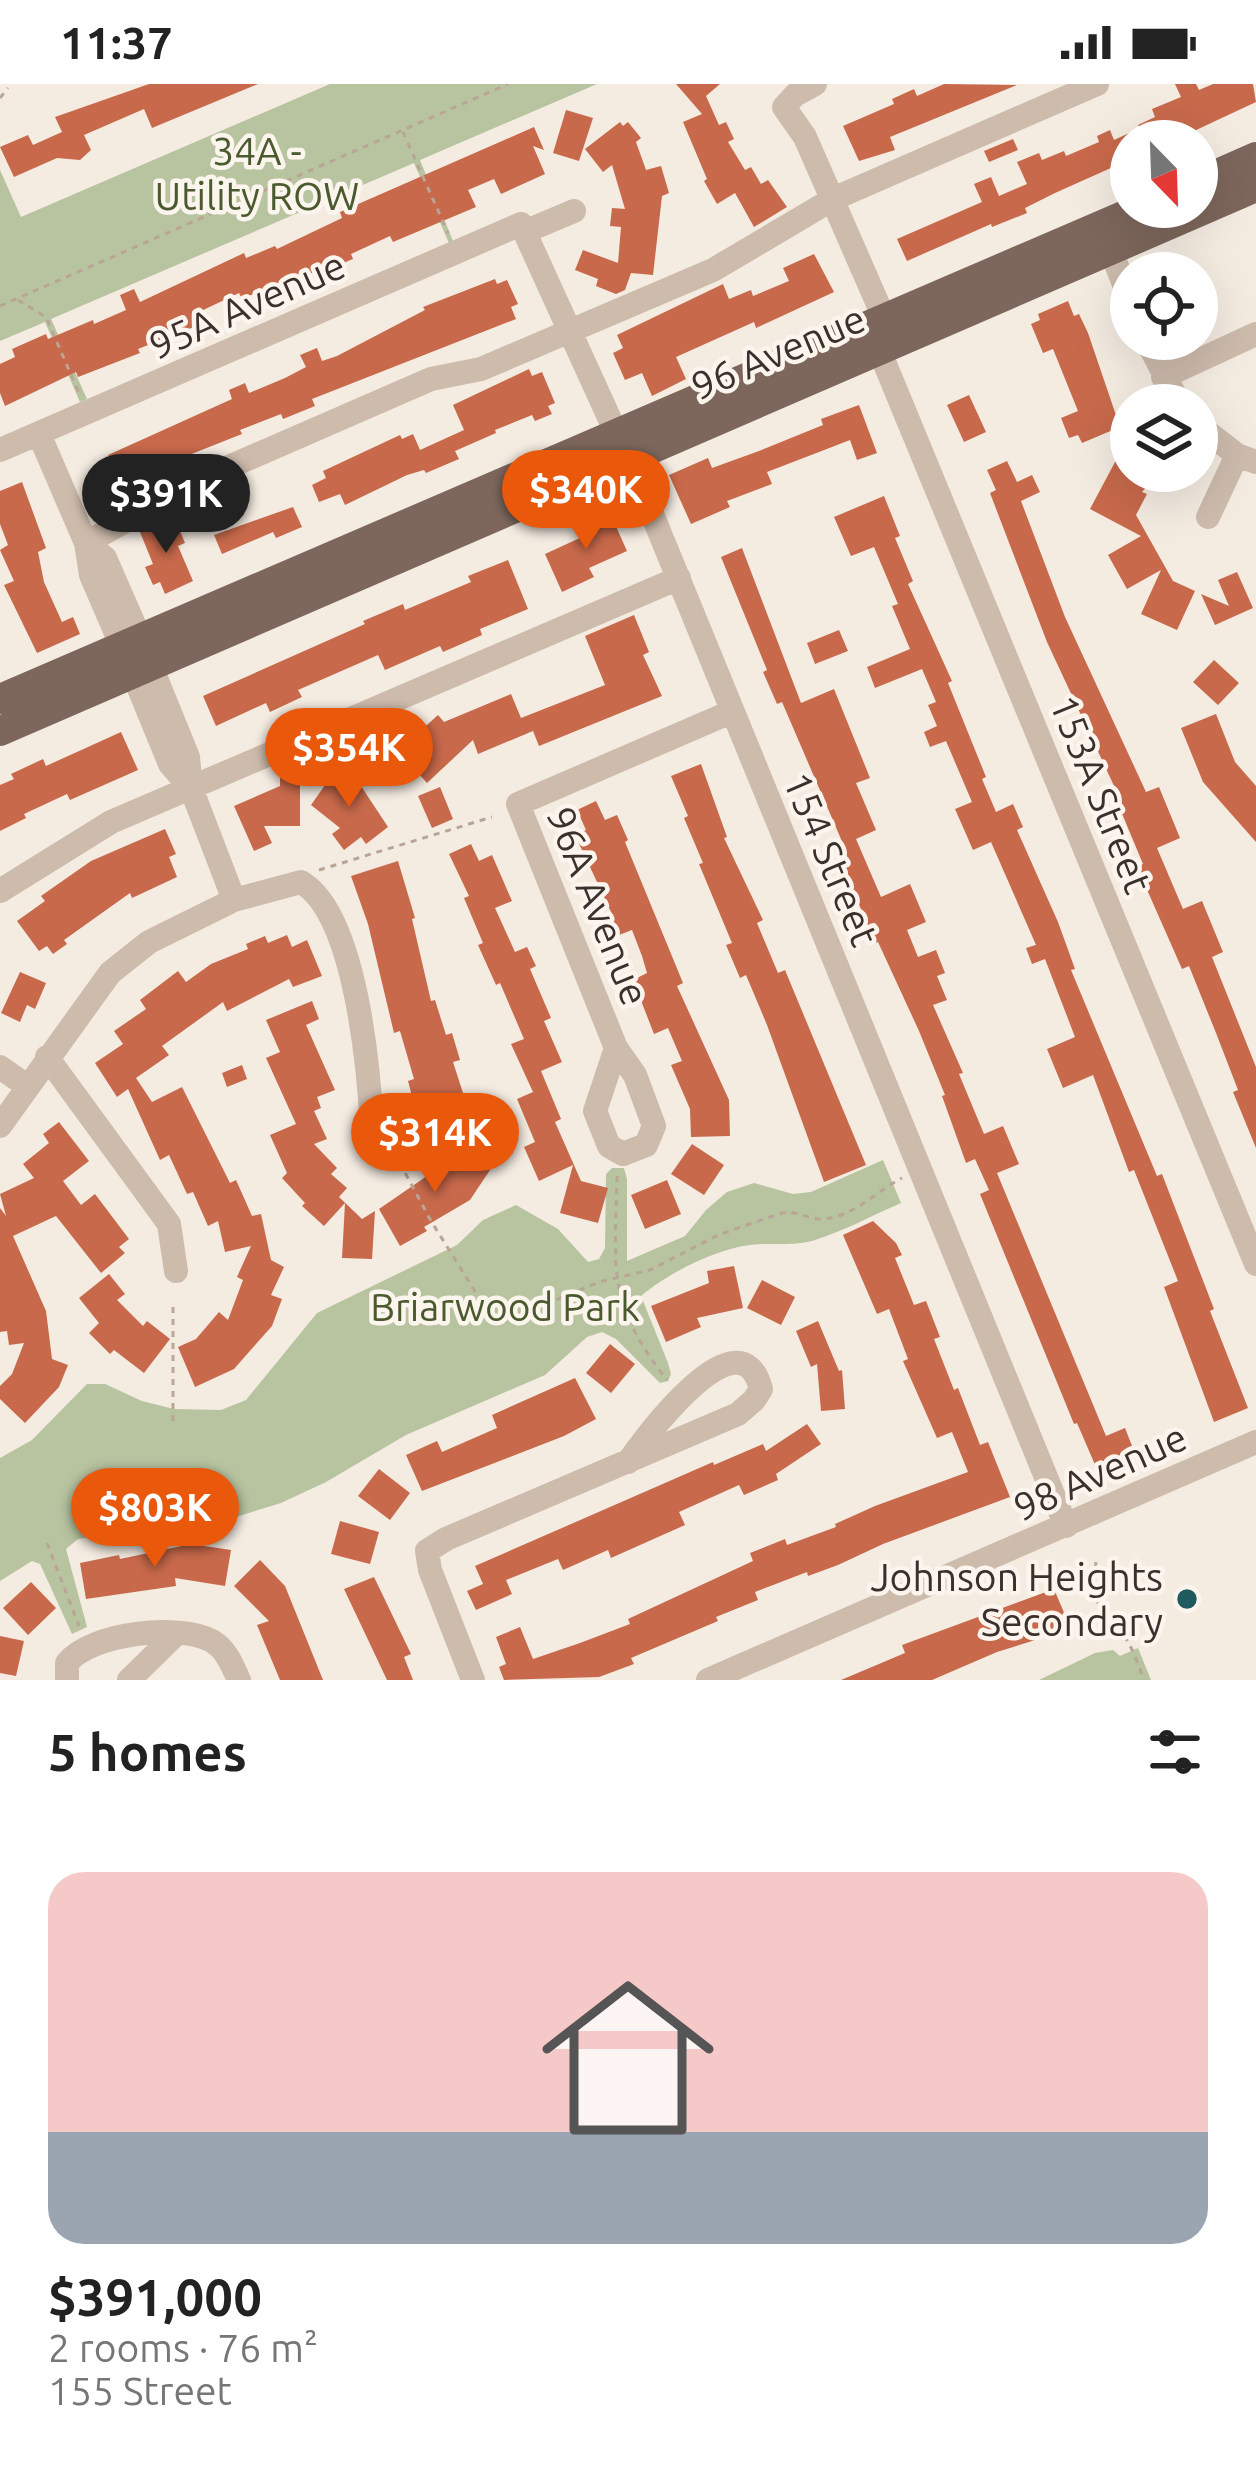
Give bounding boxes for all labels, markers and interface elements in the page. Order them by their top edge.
text: 11:37 [60,17,173,68]
north arrow [1110,120,1218,228]
map controls [1110,120,1218,492]
park label: 34A - Utility ROW [155,129,359,217]
street label: 95A Avenue [142,242,351,367]
button: locate [1110,252,1218,360]
street label: 96 Avenue [685,296,871,407]
button: layers [1110,384,1218,492]
pin: $340K [502,450,670,552]
pin: $391K [82,454,250,556]
text: $340K [529,467,643,510]
text: $391K [109,471,223,514]
street label: 153A Street [1042,689,1161,899]
pin: $354K [265,708,433,810]
text: $354K [292,725,406,768]
street label: 154 Street [776,766,887,952]
street label: 96A Avenue [539,801,658,1011]
pin: $314K [351,1093,519,1195]
text: $314K [378,1110,492,1153]
park label: Briarwood Park [370,1285,640,1328]
street label: 98 Avenue [1007,1414,1193,1529]
pin: $803K [71,1468,239,1570]
text: $803K [98,1485,212,1528]
place label: Johnson Heights Secondary [870,1555,1163,1643]
marker: Johnson Heights Secondary [1174,1586,1200,1612]
icon: filters [1142,1719,1208,1785]
text: 5 homes [48,1723,247,1781]
icon: home [520,1950,736,2166]
text: $391,000 [48,2268,262,2326]
text: 2 rooms · 76 m² [48,2326,318,2369]
text: 155 Street [48,2369,232,2412]

